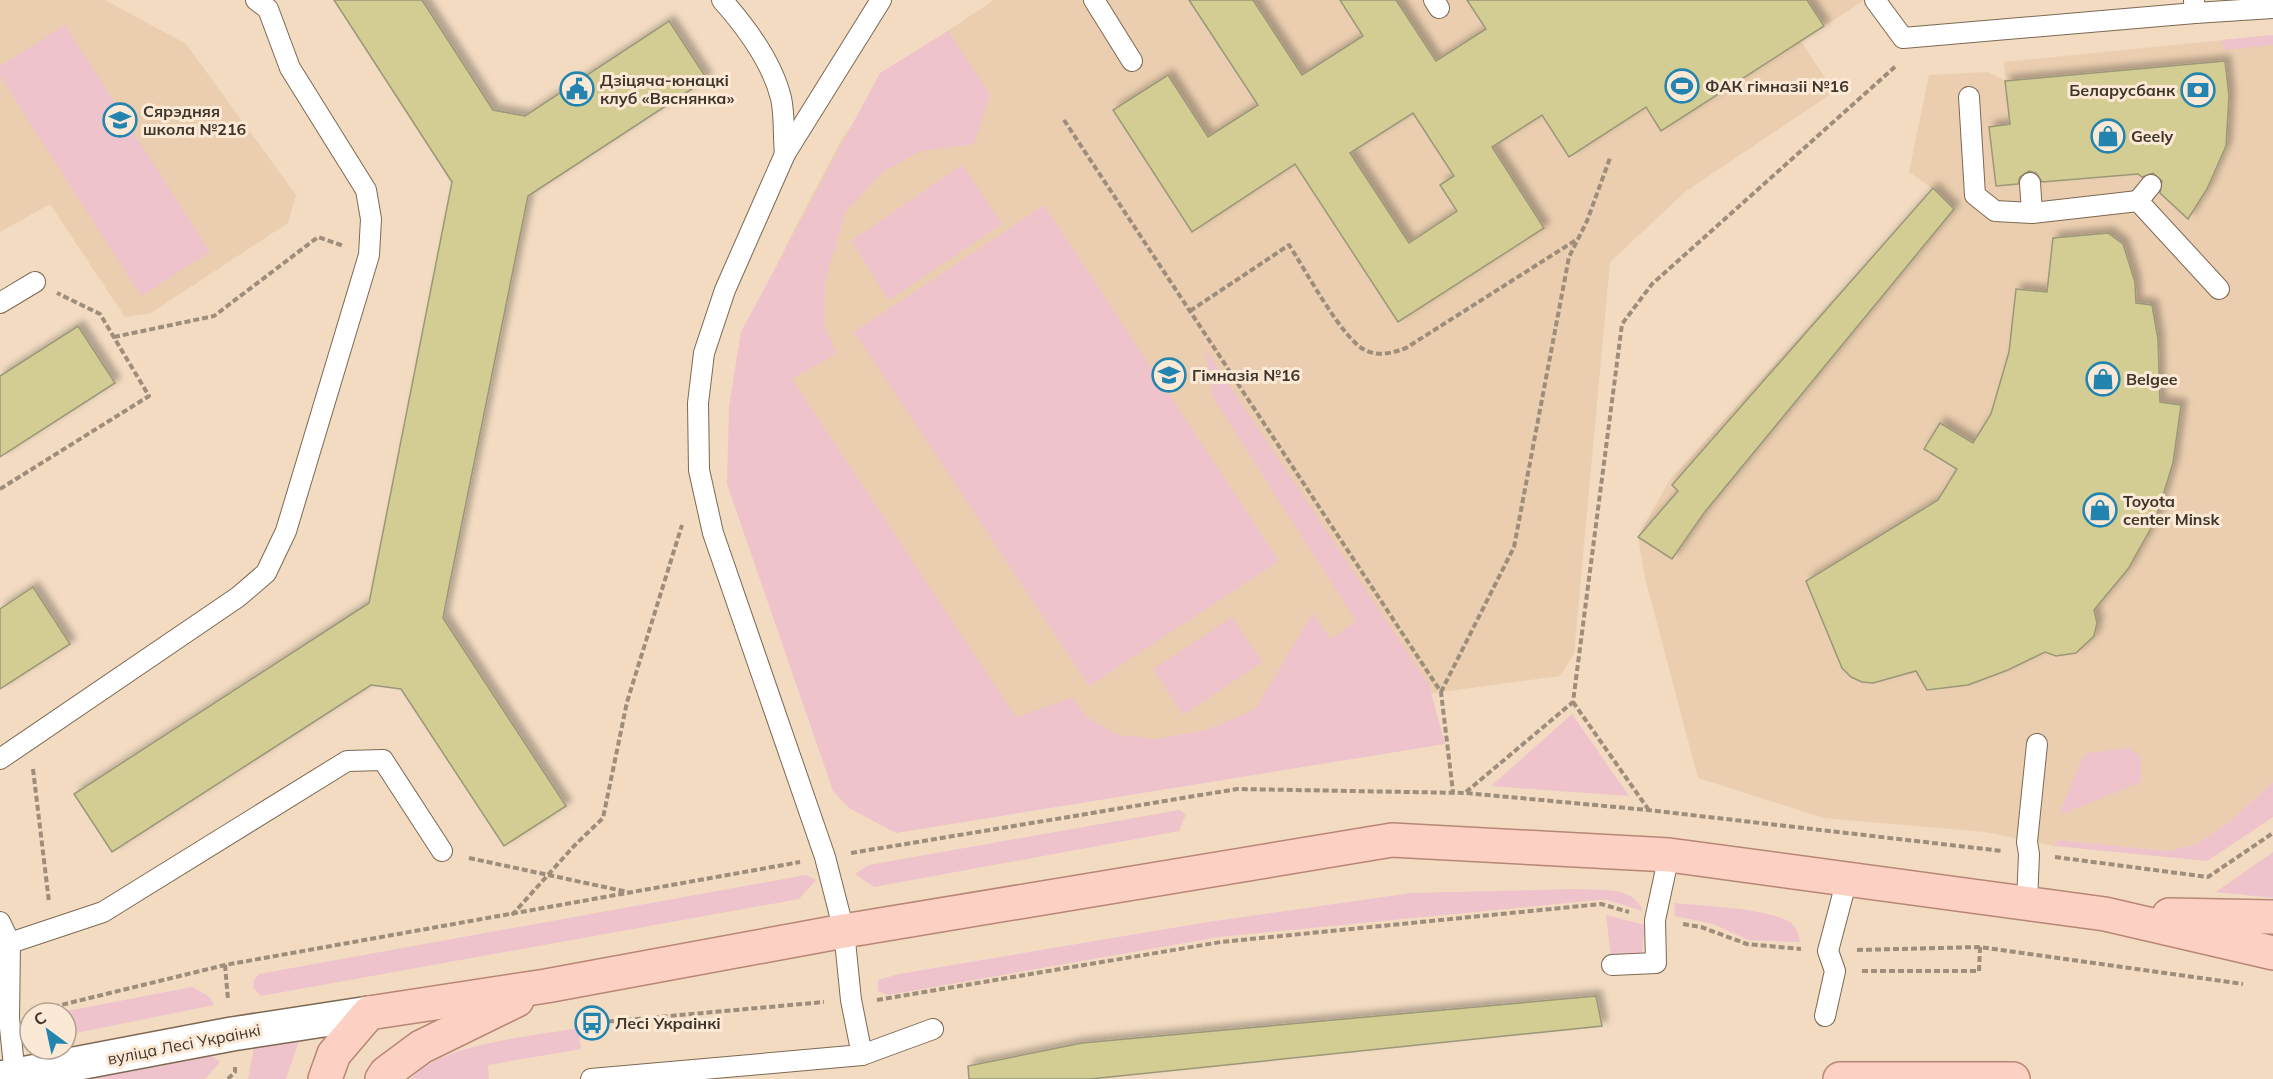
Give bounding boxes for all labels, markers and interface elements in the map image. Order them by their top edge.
sports icon: ФАК гімназіі №16 [1664,68,1700,104]
place label: Дзіцяча-юнацкі клуб «Вяснянка» [600,70,734,108]
public building icon: Дзіцяча-юнацкі клуб «Вяснянка» [559,71,595,107]
bank icon: Беларусбанк [2180,72,2216,108]
place label: ФАК гімназіі №16 [1705,76,1849,96]
place label: Беларусбанк [2069,80,2176,100]
place label: Сярэдняя школа №216 [143,101,247,139]
school or university icon: Сярэдняя школа №216 [102,102,138,138]
shop icon: Geely [2090,118,2126,154]
place label: Geely [2131,126,2174,146]
school or university icon: Гімназія №16 [1151,357,1187,393]
shop icon: Belgee [2085,361,2121,397]
place label: Гімназія №16 [1192,365,1301,385]
place label: Belgee [2126,369,2178,389]
place label: Toyota center Minsk [2123,491,2221,529]
shop icon: Toyota center Minsk [2082,492,2118,528]
north arrow [18,1001,78,1061]
bus stop icon: Лесі Украінкі [574,1005,610,1041]
text: С [30,1007,50,1030]
place label: Лесі Украінкі [615,1013,721,1033]
street label: вуліца Лесі Украінкі [106,1019,262,1069]

